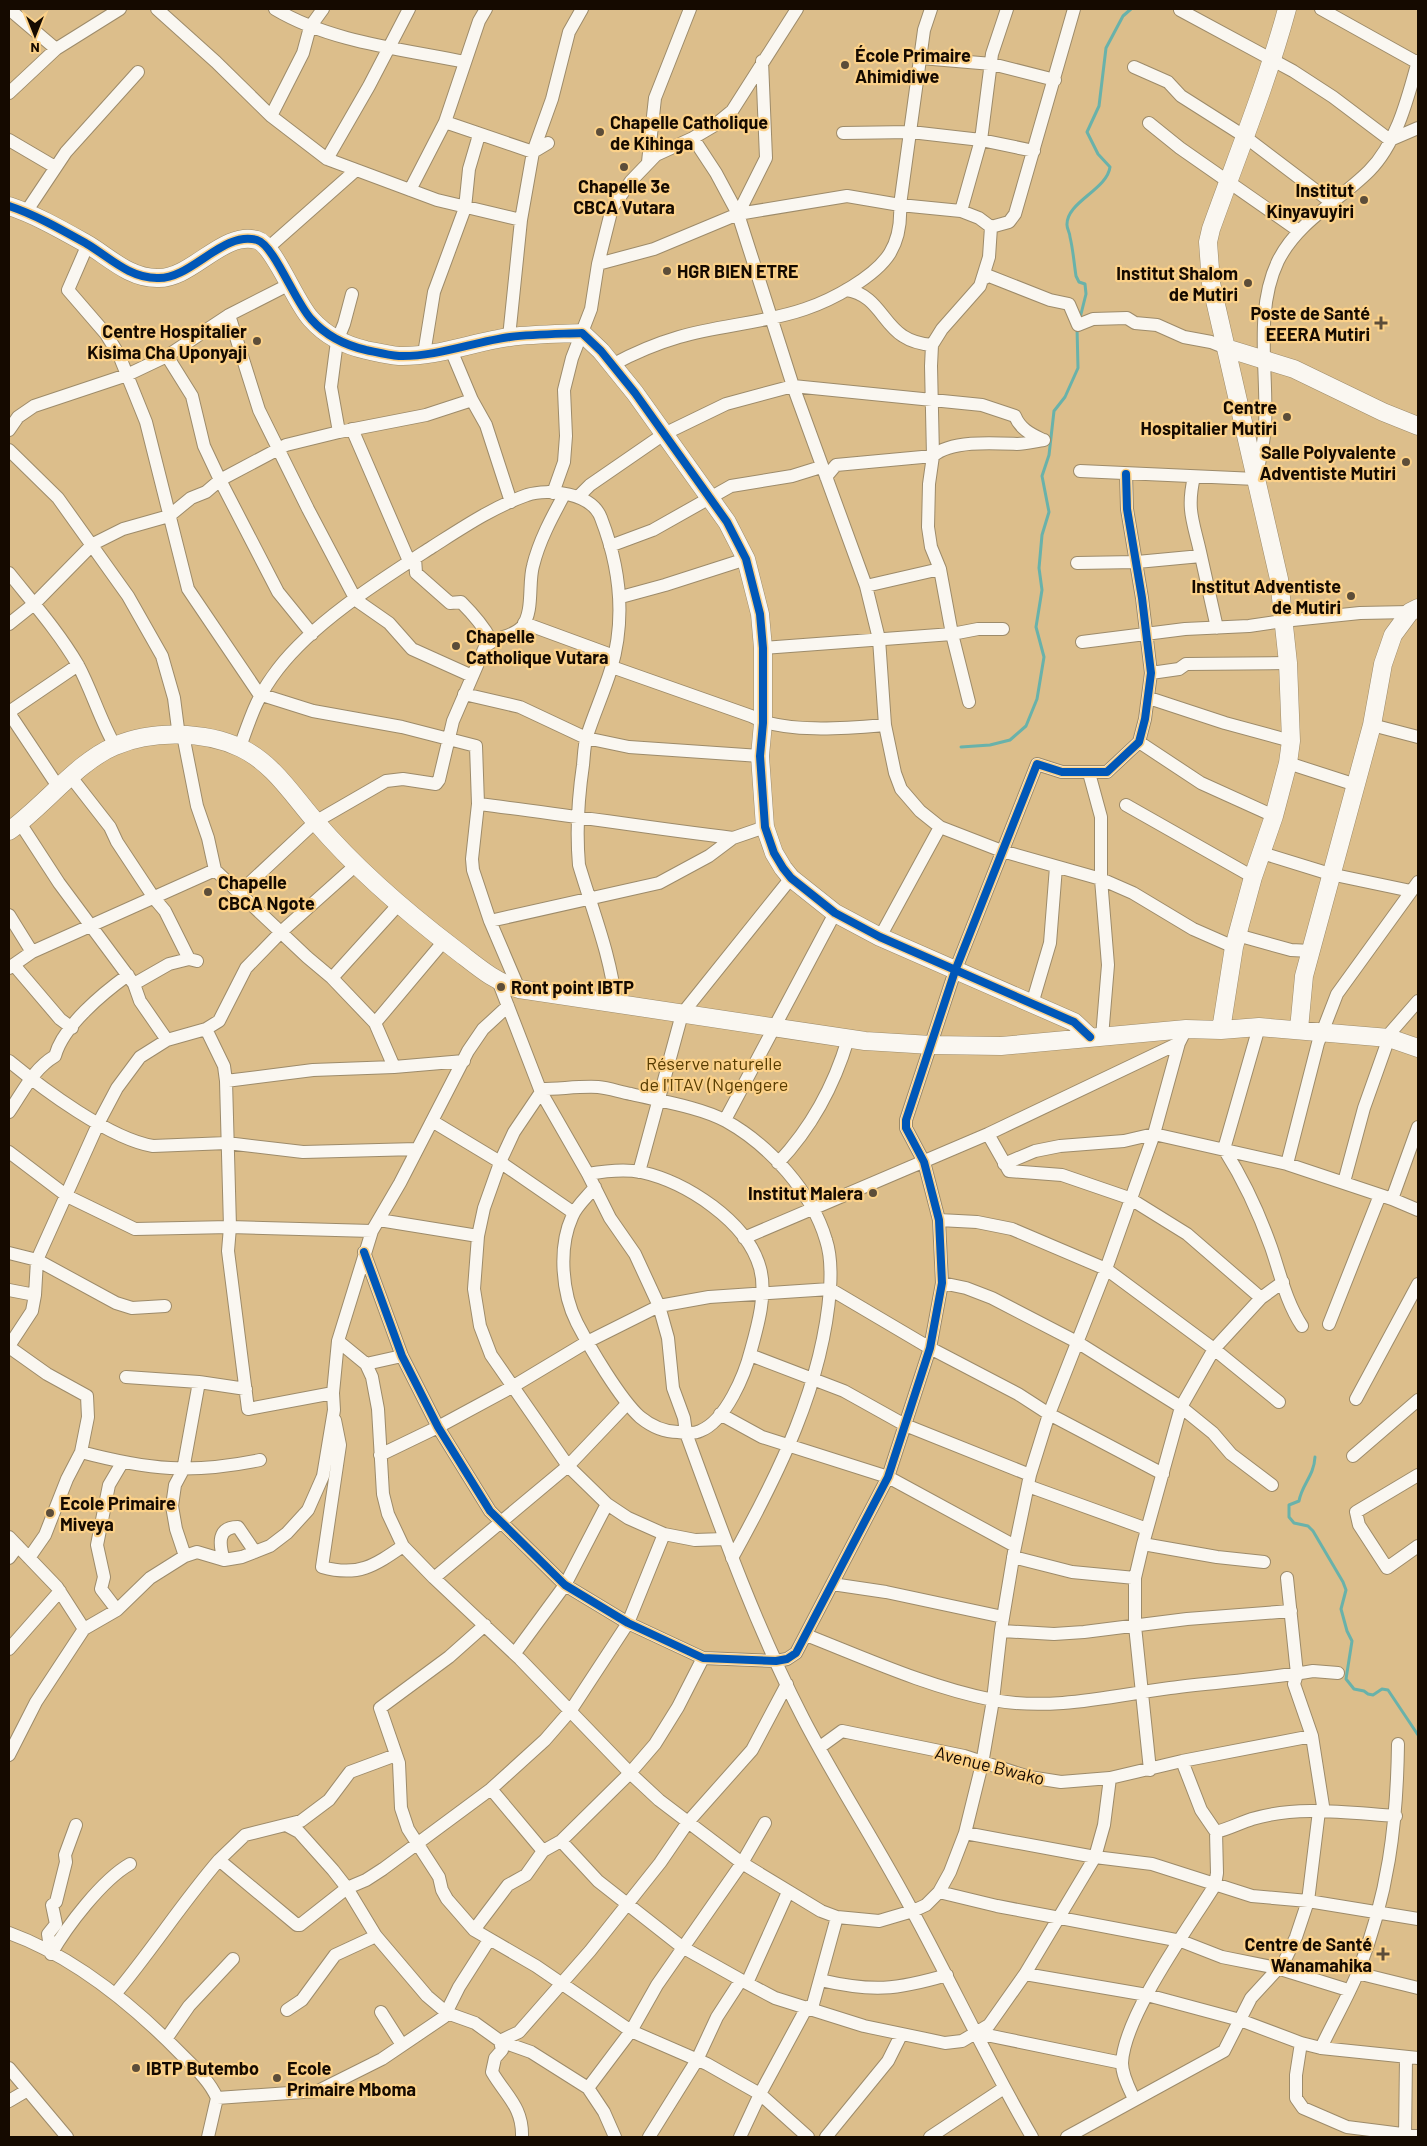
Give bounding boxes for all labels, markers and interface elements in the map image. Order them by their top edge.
north arrow [10,10,60,60]
text: N [30,40,40,57]
place label: École Primaire Ahimidiwe [855,44,971,87]
marker: École Primaire Ahimidiwe [839,59,851,71]
place label: Chapelle Catholique de Kihinga [610,111,768,154]
marker: Chapelle Catholique de Kihinga [594,126,606,138]
marker: Chapelle 3e CBCA Vutara [618,161,630,173]
place label: Chapelle 3e CBCA Vutara [573,175,675,218]
place label: Institut Kinyavuyiri [1267,179,1354,222]
marker: Institut Kinyavuyiri [1358,194,1370,206]
place label: HGR BIEN ETRE [677,260,799,282]
place label: Institut Shalom de Mutiri [1116,262,1238,305]
marker: HGR BIEN ETRE [661,265,673,277]
marker: Institut Shalom de Mutiri [1242,277,1254,289]
place label: Poste de Santé EEERA Mutiri [1251,302,1370,345]
marker: Poste de Santé EEERA Mutiri [1374,316,1388,330]
place label: Centre Hospitalier Kisima Cha Uponyaji [87,320,247,363]
marker: Centre Hospitalier Kisima Cha Uponyaji [251,335,263,347]
place label: Centre Hospitalier Mutiri [1141,396,1277,439]
marker: Centre Hospitalier Mutiri [1281,411,1293,423]
place label: Salle Polyvalente Adventiste Mutiri [1259,441,1396,484]
marker: Salle Polyvalente Adventiste Mutiri [1400,456,1412,468]
place label: Institut Adventiste de Mutiri [1191,575,1341,618]
marker: Institut Adventiste de Mutiri [1345,590,1357,602]
place label: Chapelle Catholique Vutara [466,625,609,668]
marker: Chapelle Catholique Vutara [450,640,462,652]
place label: Chapelle CBCA Ngote [218,871,315,914]
marker: Chapelle CBCA Ngote [202,886,214,898]
place label: Ront point IBTP [511,976,634,998]
marker: Ront point IBTP [495,981,507,993]
park label: Réserve naturelle de l'ITAV (Ngengere [640,1052,788,1095]
place label: Institut Malera [748,1182,863,1204]
marker: Institut Malera [867,1187,879,1199]
place label: Ecole Primaire Miveya [60,1492,176,1535]
marker: Ecole Primaire Miveya [44,1507,56,1519]
street label: Avenue Bwako [933,1741,1047,1789]
place label: Centre de Santé Wanamahika [1244,1933,1372,1976]
marker: Centre de Santé Wanamahika [1376,1947,1390,1961]
place label: IBTP Butembo [146,2057,259,2079]
place label: Ecole Primaire Mboma [287,2057,416,2100]
marker: IBTP Butembo [130,2062,142,2074]
marker: Ecole Primaire Mboma [271,2072,283,2084]

